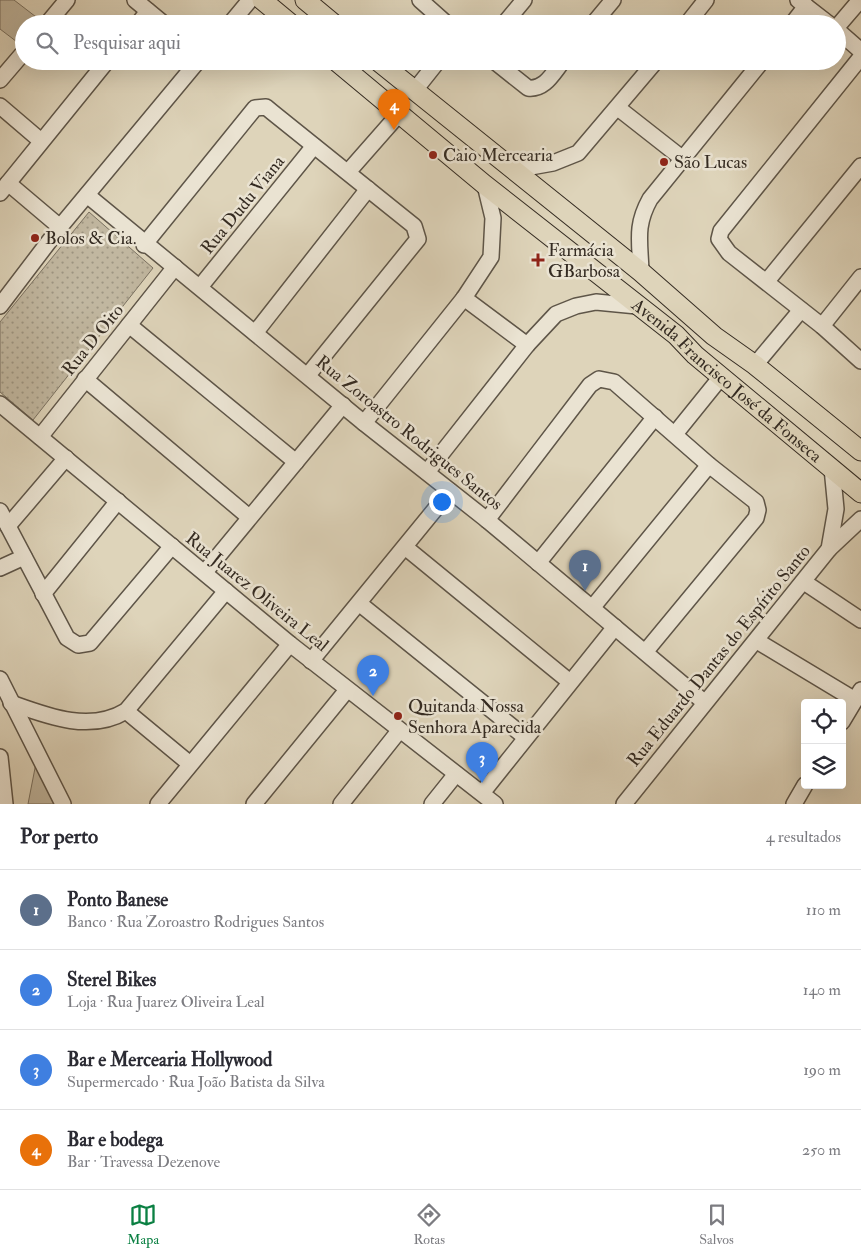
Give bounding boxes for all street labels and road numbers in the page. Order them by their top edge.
street label: Rua Dudu Viana [196,150,290,259]
street label: Avenida Francisco José da Fonseca [626,293,827,468]
street label: Rua D Oito [57,299,129,380]
street label: Rua Zoroastro Rodrigues Santos [311,350,507,516]
street label: Rua Juarez Oliveira Leal [181,527,334,657]
street label: Rua Eduardo Dantas do Espírito Santo [622,540,816,772]

